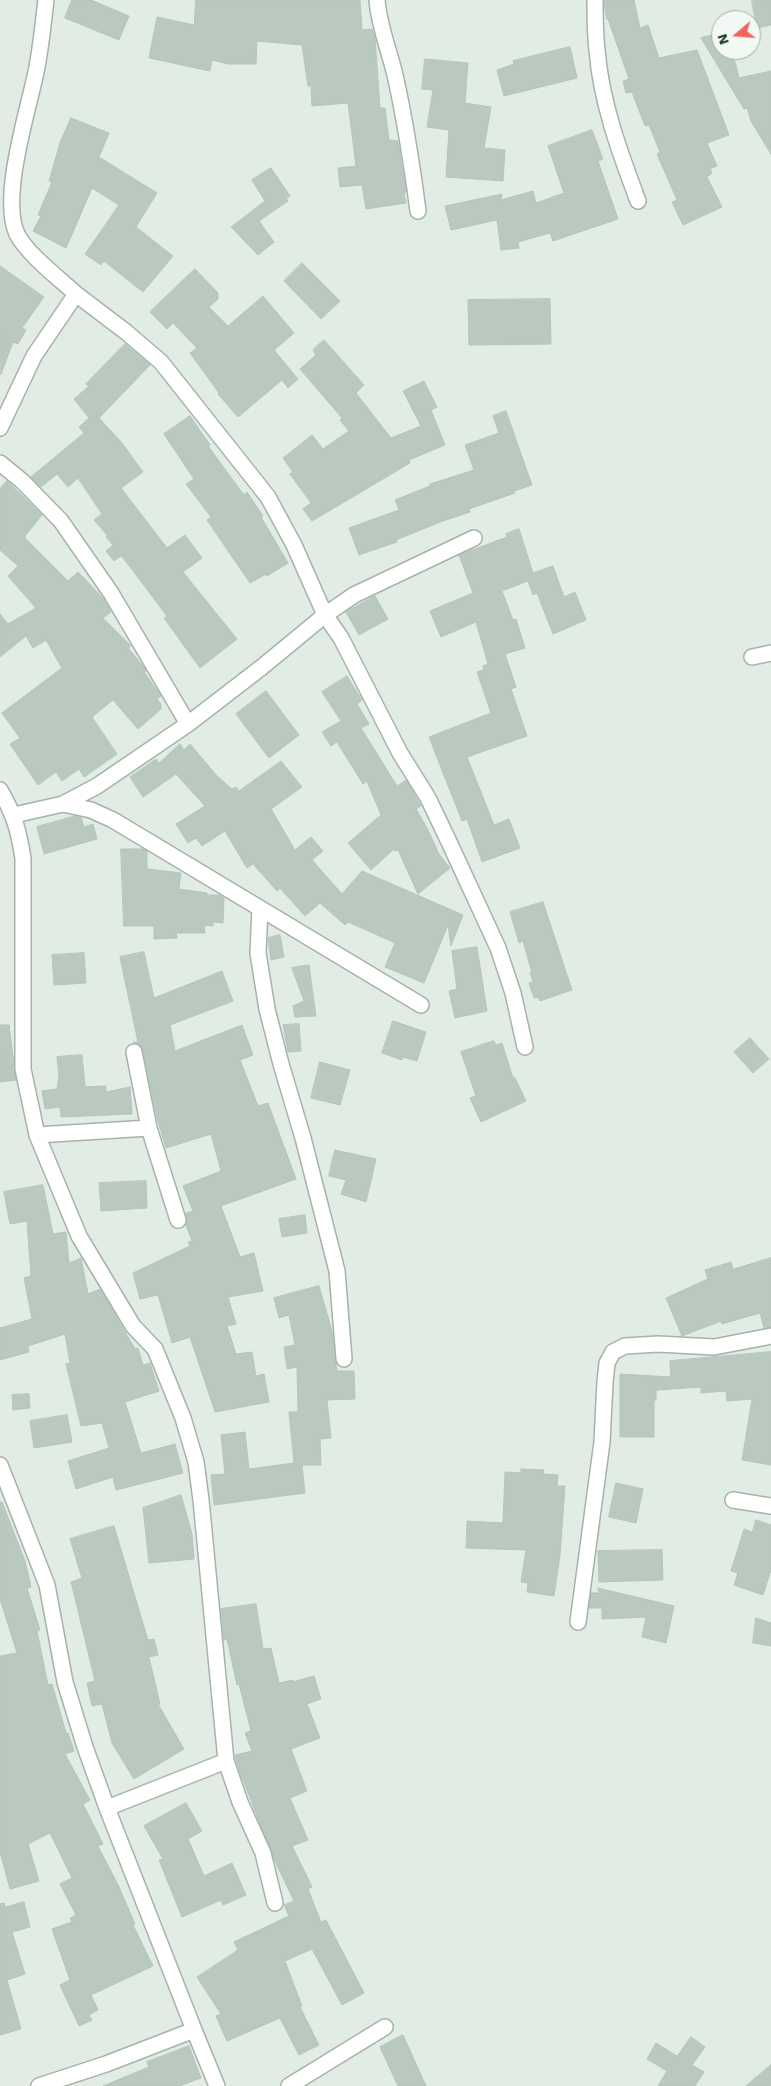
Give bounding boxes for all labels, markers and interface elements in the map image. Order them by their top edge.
north arrow [711,10,761,60]
text: N [713,32,732,47]

